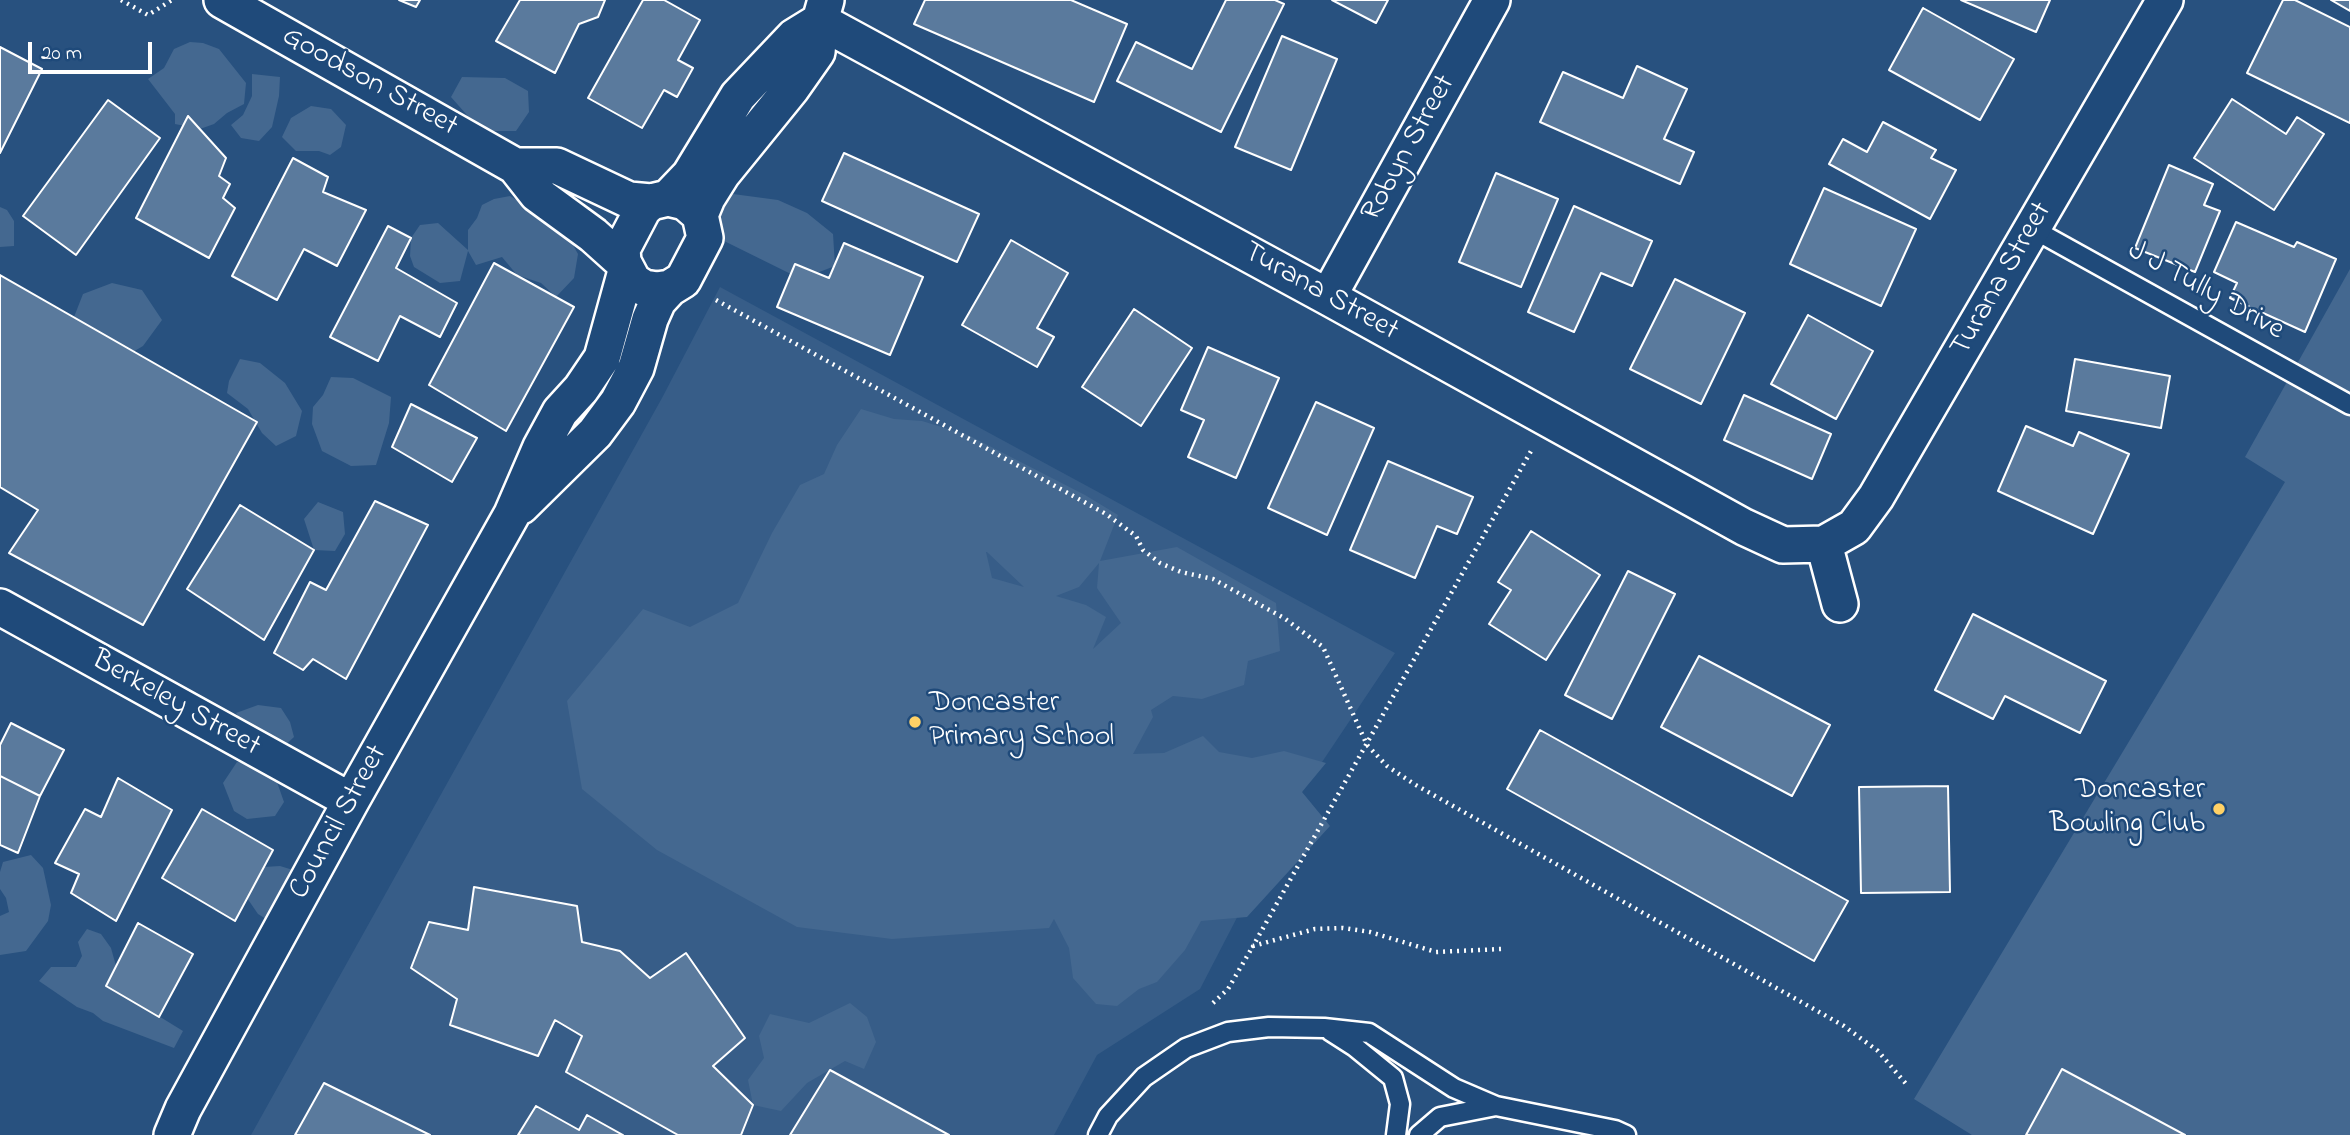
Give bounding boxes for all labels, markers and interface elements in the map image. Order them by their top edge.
street label: Goodson Street [275,20,463,146]
scale bar [32,28,156,72]
text: 20 m [41,39,82,69]
street label: Robyn Street [1355,70,1465,228]
street label: Turana Street [1944,197,2062,363]
street label: J J Tully Drive [2120,234,2290,350]
street label: Turana Street [1236,236,1404,350]
street label: Berkeley Street [84,644,266,766]
place label: Doncaster Primary School [929,687,1114,758]
marker: Doncaster Primary School [907,714,923,730]
street label: Council Street [283,740,397,906]
place label: Doncaster Bowling Club [2049,774,2205,844]
marker: Doncaster Bowling Club [2211,801,2227,817]

